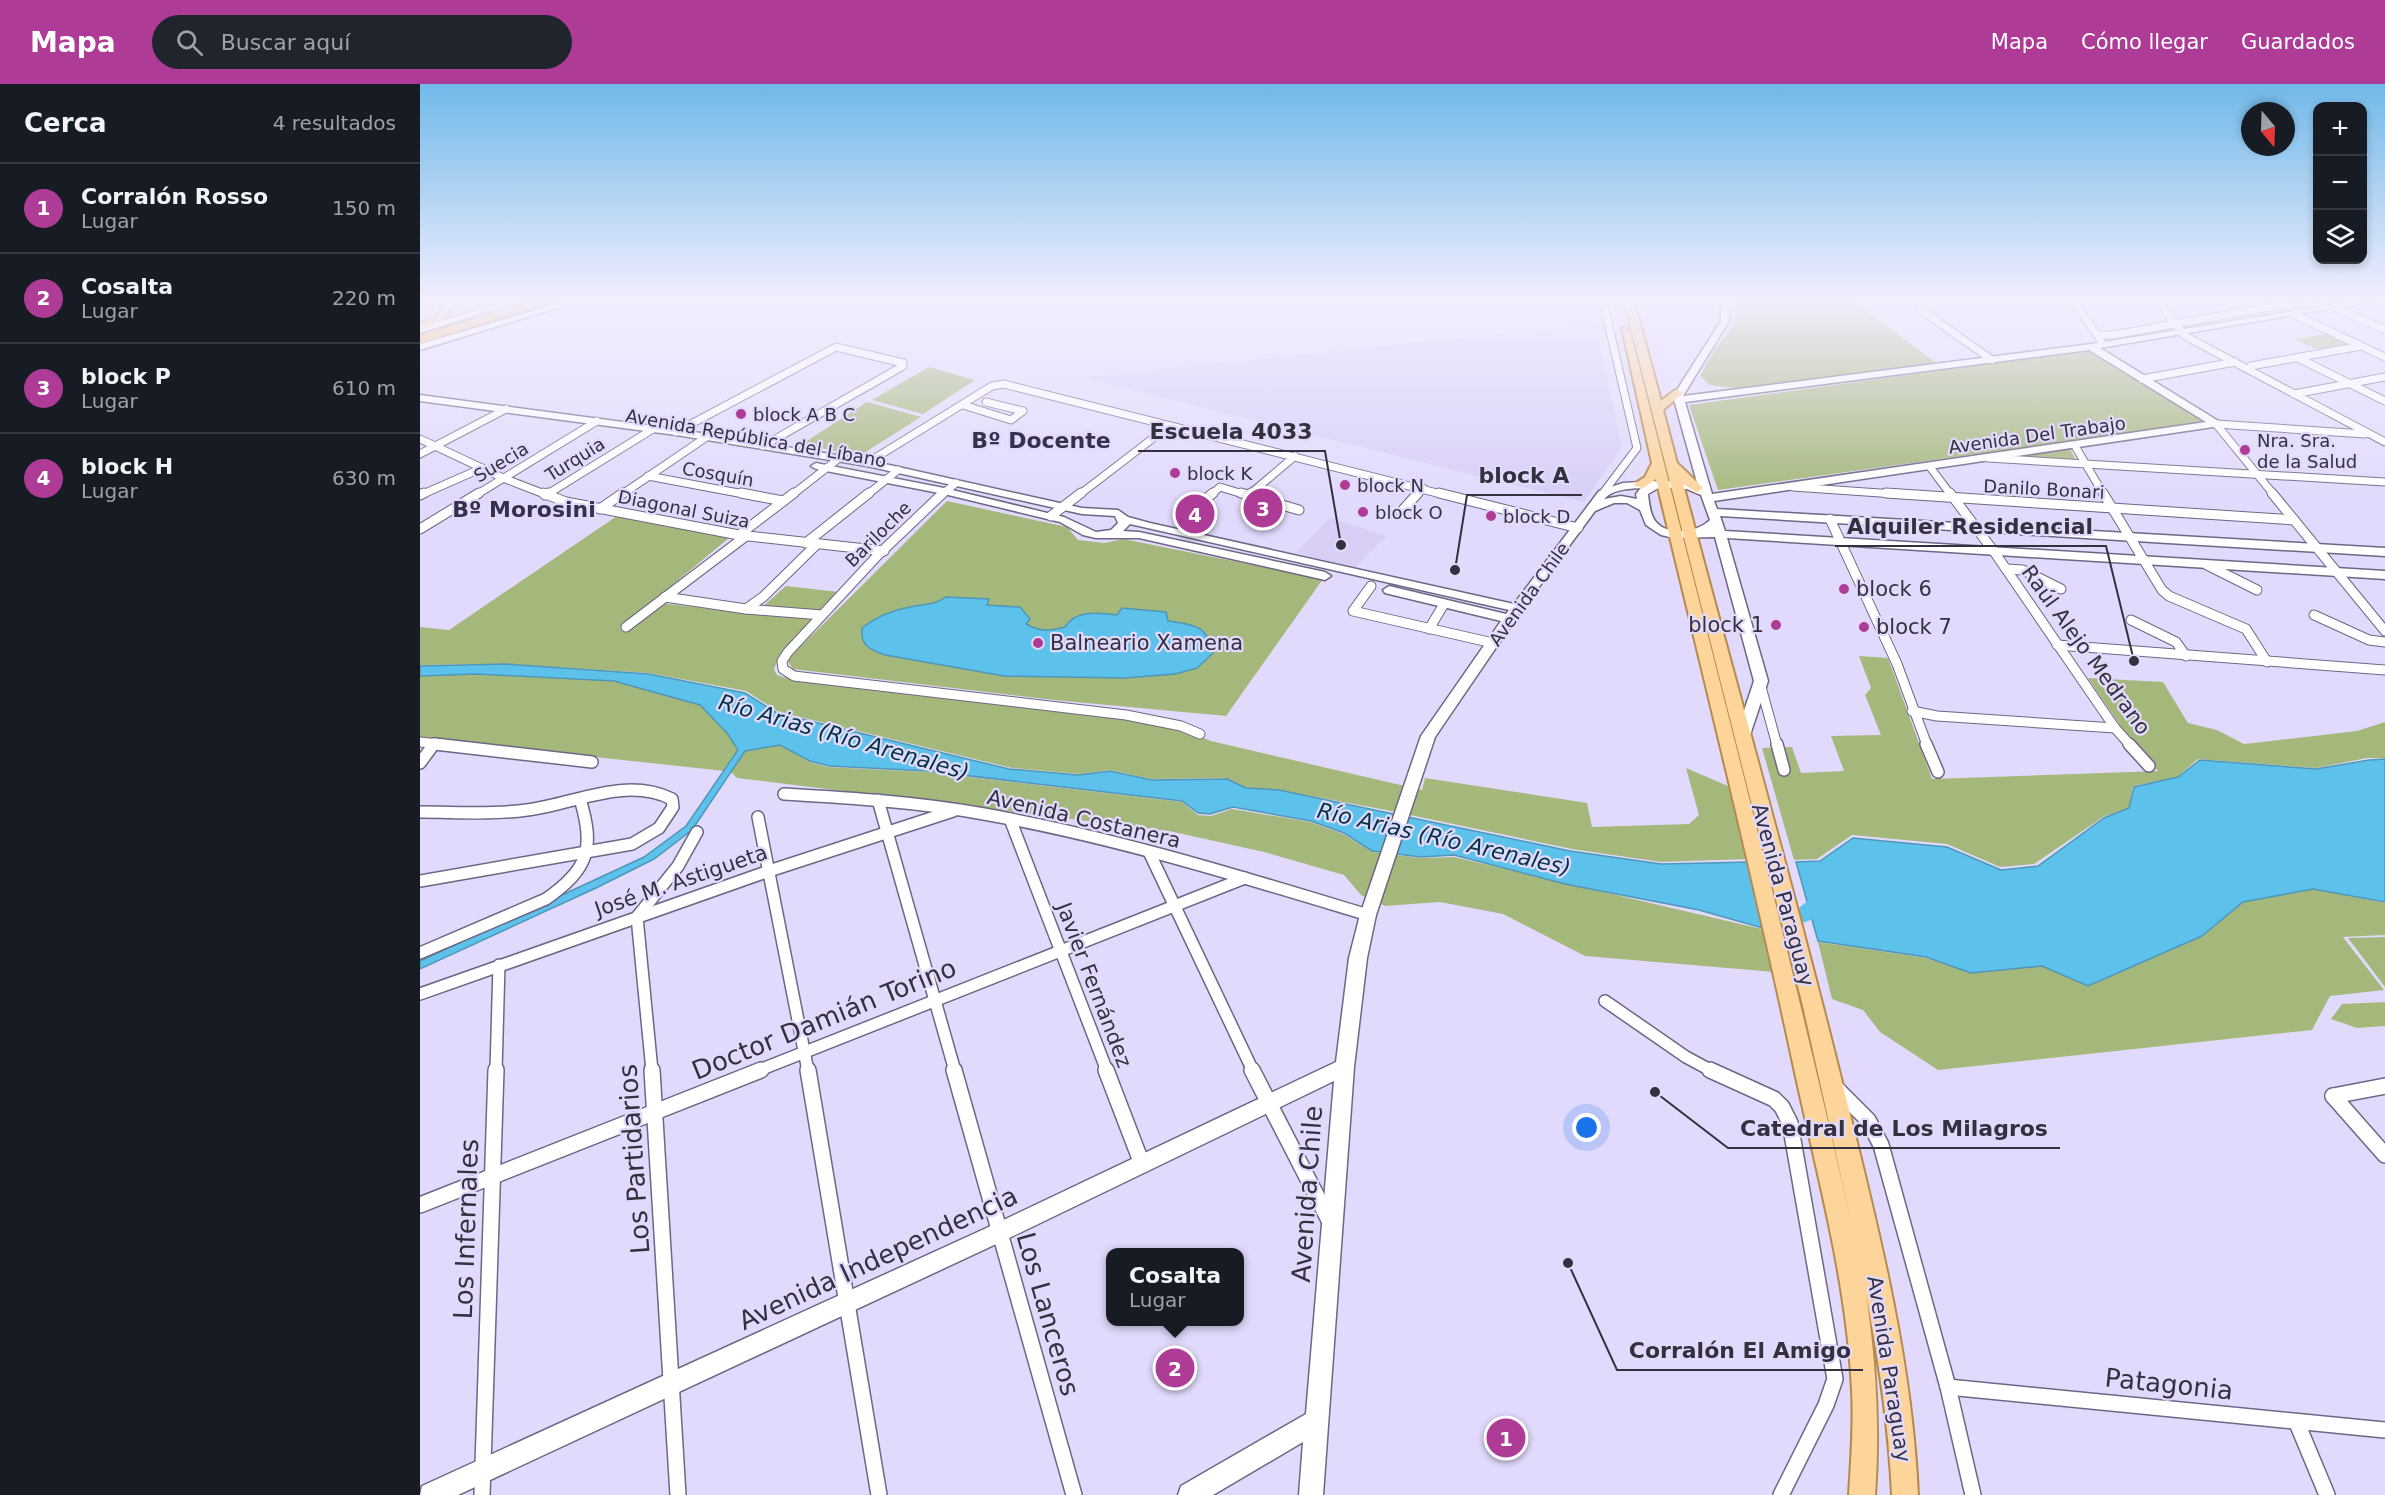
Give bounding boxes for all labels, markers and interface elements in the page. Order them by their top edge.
search box [152,15,572,69]
text: Mapa [30,26,116,59]
icon: search [173,26,206,59]
text: Buscar aquí [221,30,350,55]
text: Mapa [1991,30,2048,54]
text: Cómo llegar [2081,30,2208,54]
text: Guardados [2241,30,2355,54]
north arrow [2241,102,2295,156]
map controls [2313,102,2367,264]
button: + [2313,102,2367,156]
text: Cerca [24,108,107,138]
text: 4 resultados [273,111,396,135]
button: − [2313,156,2367,210]
text: Corralón Rosso [81,184,268,209]
text: 1 [37,196,50,220]
text: 150 m [332,196,396,220]
text: Lugar [81,209,138,233]
button: layers [2313,210,2367,264]
text: Cosalta [81,274,173,299]
text: 2 [37,286,50,310]
text: 220 m [332,286,396,310]
text: Lugar [81,299,138,323]
text: block P [81,364,171,389]
text: 3 [37,376,50,400]
text: 610 m [332,376,396,400]
text: Lugar [81,389,138,413]
place label: block A B C [753,404,855,425]
street label: Avenida República del Líbano [624,405,888,471]
marker: block A B C [734,407,748,421]
callout: Escuela 4033 [1138,411,1325,451]
street label: Avenida Del Trabajo [1947,412,2127,458]
text: Escuela 4033 [1149,419,1313,444]
district label: Bº Docente [971,428,1111,453]
place label: Nra. Sra. de la Salud [2257,430,2357,472]
street label: Turquia [541,433,608,486]
street label: Suecia [470,438,532,486]
marker: Nra. Sra. de la Salud [2238,443,2252,457]
text: block H [81,454,173,479]
callout: block A [1467,455,1582,495]
street label: Cosquín [681,457,755,491]
place label: block K [1187,463,1253,484]
text: block A [1479,463,1569,488]
text: 4 [37,466,50,490]
text: 630 m [332,466,396,490]
marker: block K [1168,466,1182,480]
place label: block N [1357,475,1424,496]
street label: Danilo Bonari [1983,475,2105,503]
marker: block N [1338,478,1352,492]
text: Lugar [81,479,138,503]
street label: Diagonal Suiza [616,486,752,532]
pin: 3 [1244,486,1282,530]
pin: 4 [1176,492,1214,536]
district label: Bº Morosini [452,497,596,522]
street label: Bariloche [841,497,915,571]
place label: block O [1375,502,1443,523]
marker: block O [1356,505,1370,519]
place label: block D [1503,506,1570,527]
callout: Alquiler Residencial [1835,506,2106,546]
marker: block D [1484,509,1498,523]
text: Alquiler Residencial [1847,514,2093,539]
street label: Avenida Chile [1484,538,1574,650]
street label: Raúl Alejo Medrano [2017,561,2155,739]
place label: block 6 [1856,577,1932,601]
marker: block 6 [1837,582,1851,596]
place label: block 1 [1688,613,1764,637]
place label: block 7 [1876,615,1952,639]
marker: block 1 [1769,618,1783,632]
marker: block 7 [1857,620,1871,634]
place label: Balneario Xamena [1050,631,1243,655]
marker: Balneario Xamena [1031,636,1045,650]
water label: Río Arias (Río Arenales) [716,689,972,785]
street label: Avenida Costanera [985,785,1183,853]
water label: Río Arias (Río Arenales) [1315,798,1573,880]
street label: Avenida Paraguay [1747,801,1819,989]
street label: José M. Astigueta [590,840,771,922]
street label: Javier Fernández [1051,897,1136,1071]
street label: Doctor Damián Torino [688,952,960,1086]
street label: Los Partidarios [612,1063,656,1255]
street label: Avenida Chile [1286,1105,1328,1283]
callout: Catedral de Los Milagros [1728,1108,2060,1148]
your location [1572,1113,1601,1142]
text: Catedral de Los Milagros [1740,1116,2048,1141]
street label: Los Infernales [448,1138,484,1320]
street label: Avenida Independencia [734,1180,1022,1336]
street label: Los Lanceros [1010,1229,1086,1399]
popup [1106,1248,1244,1326]
text: Cosalta [1129,1263,1221,1288]
street label: Avenida Paraguay [1862,1274,1916,1464]
text: Lugar [1129,1288,1186,1312]
callout: Corralón El Amigo [1617,1330,1863,1370]
text: Corralón El Amigo [1629,1338,1851,1363]
pin: 2 [1156,1346,1194,1390]
street label: Patagonia [2103,1362,2235,1406]
pin: 1 [1486,1416,1526,1460]

